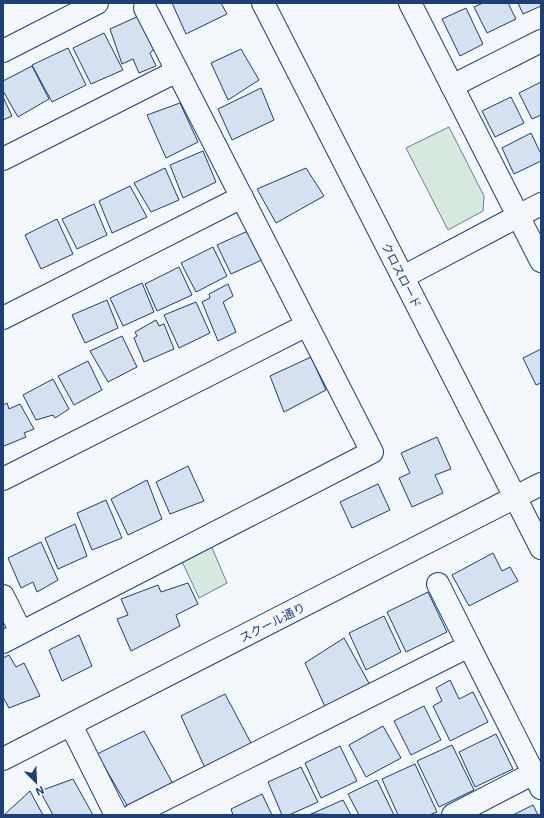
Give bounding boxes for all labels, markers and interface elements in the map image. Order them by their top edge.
street label: クロスロード [379,240,425,310]
street label: スクール通り [237,599,307,645]
north arrow [16,762,56,802]
text: N [34,784,47,799]

